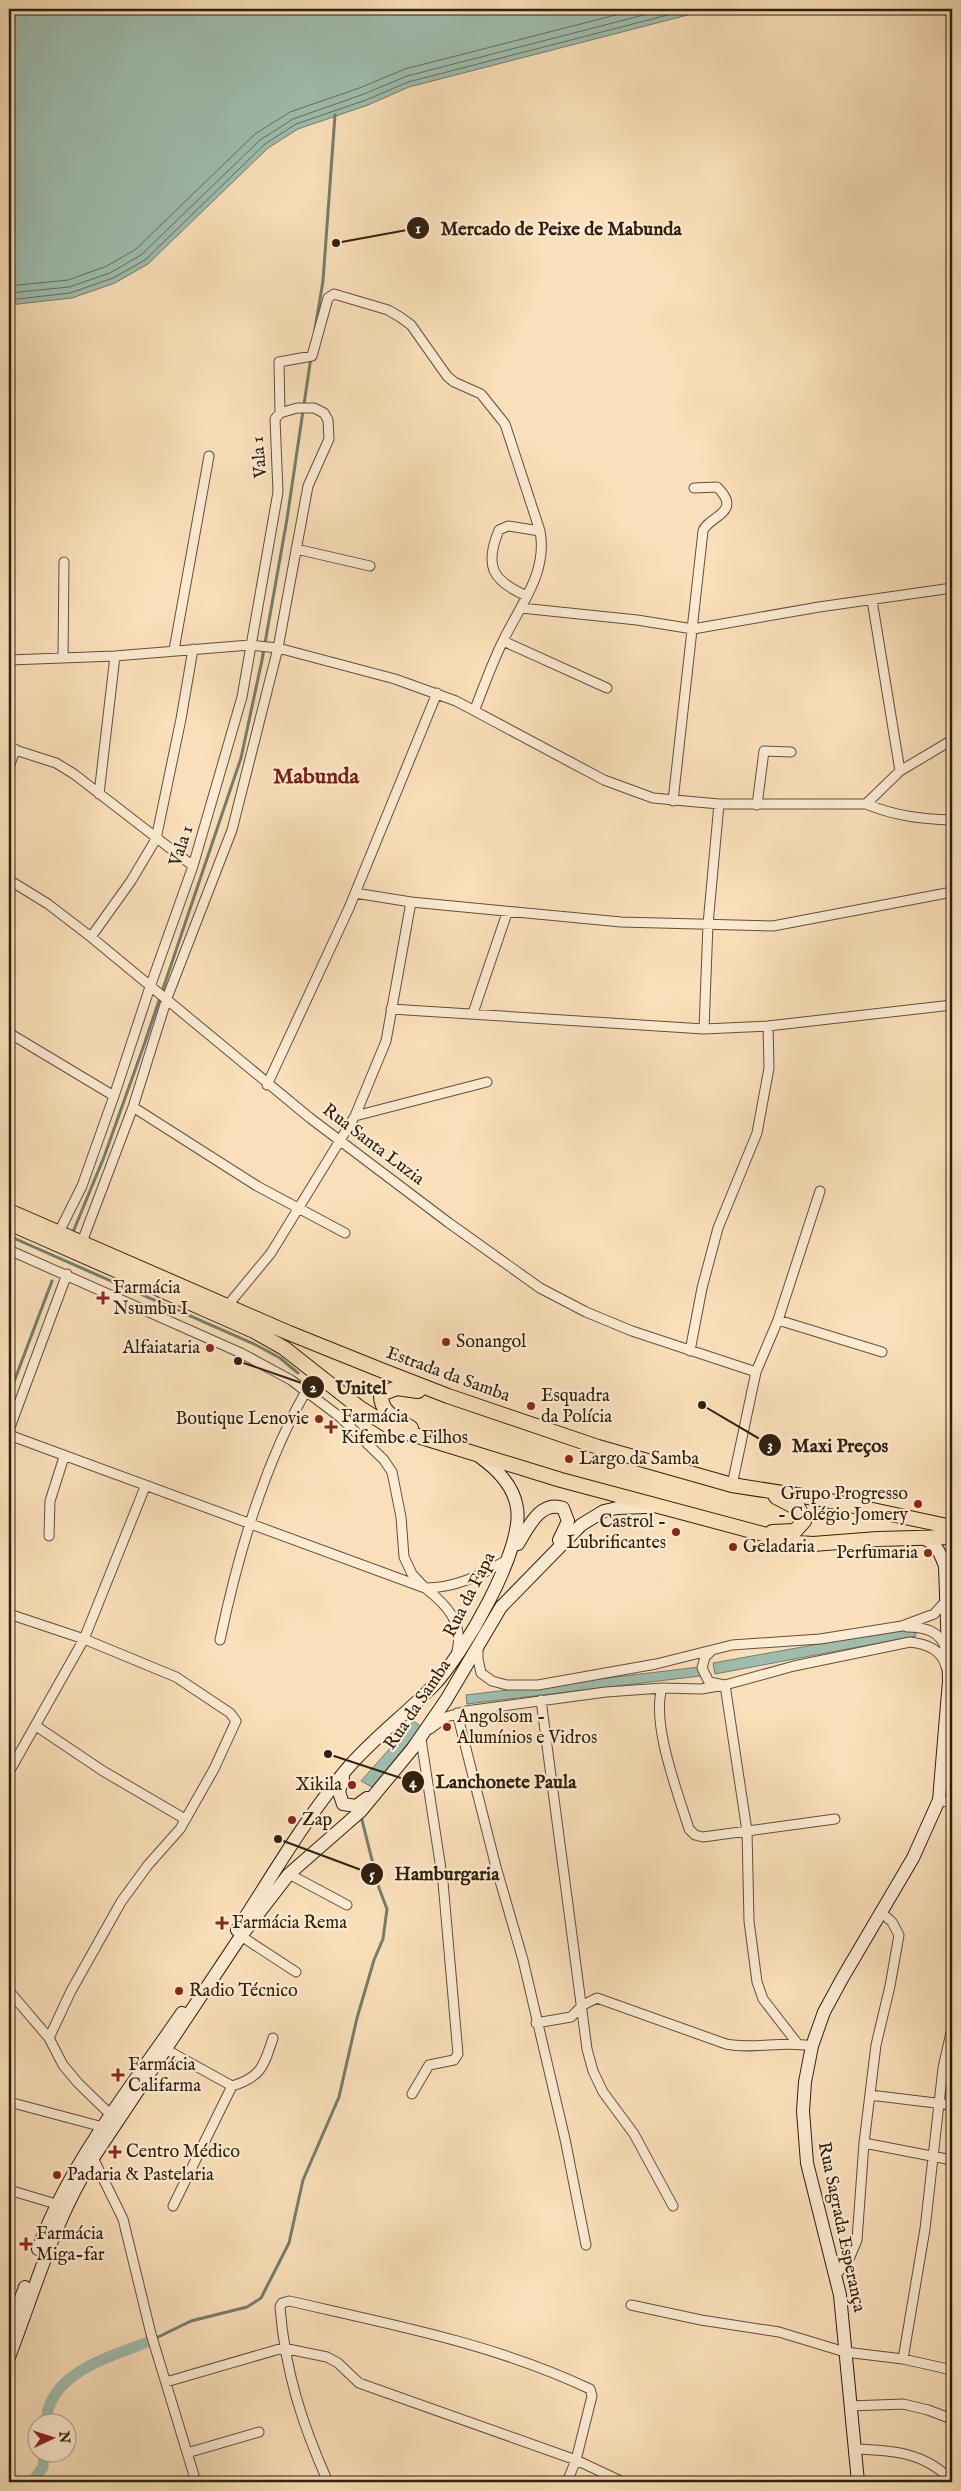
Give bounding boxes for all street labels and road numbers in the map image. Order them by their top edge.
street label: Vala 1 [247,435,273,480]
street label: Vala 1 [164,823,199,870]
street label: Rua Santa Luzia [317,1099,429,1191]
street label: Estrada da Samba [383,1342,513,1408]
street label: Rua da Fapa [439,1548,501,1641]
street label: Rua da Samba [379,1655,457,1755]
street label: Rua Sagrada Esperança [812,2140,870,2314]

